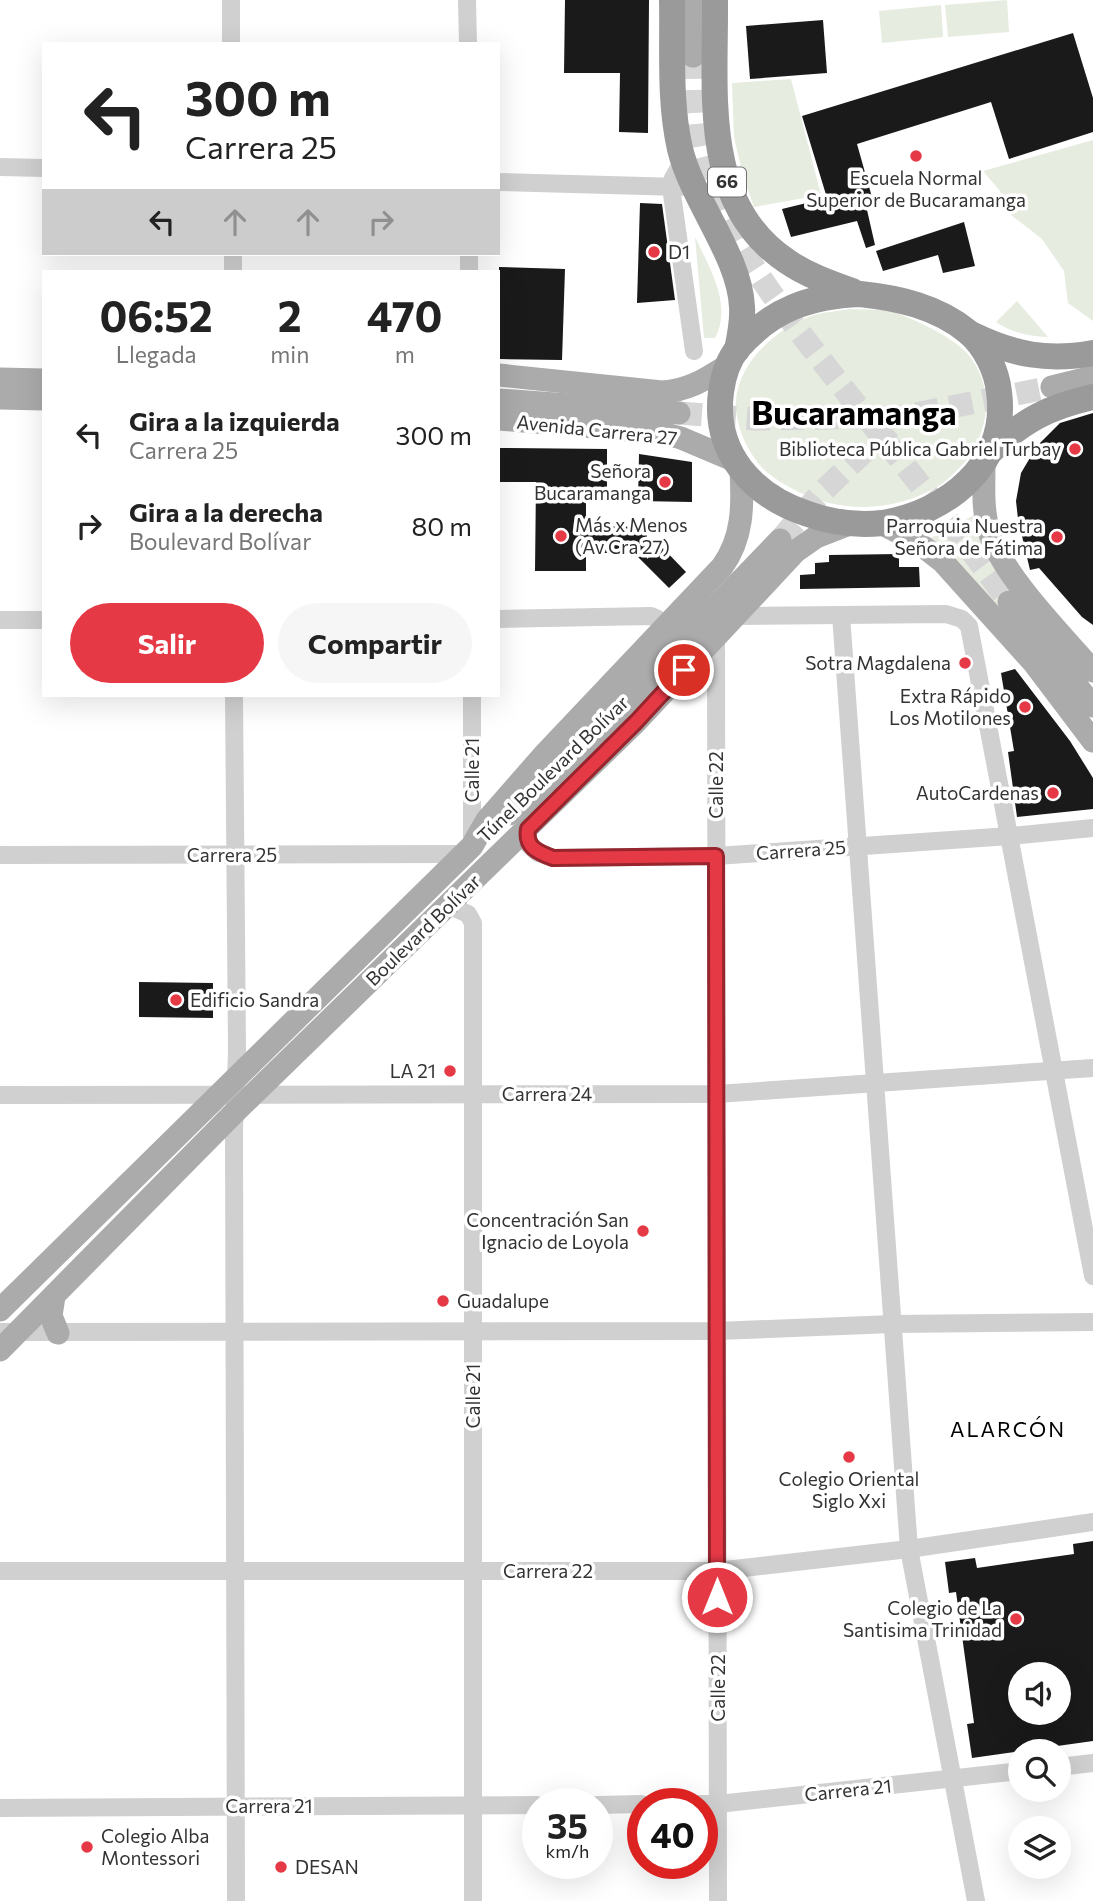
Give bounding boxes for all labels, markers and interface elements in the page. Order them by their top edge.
text: 300 m [185,66,331,126]
icon: left [70,70,161,161]
text: Carrera 25 [185,126,337,166]
marker: Escuela Normal Superior de Bucaramanga [908,148,924,164]
place label: Escuela Normal Superior de Bucaramanga [806,166,1026,211]
road number: 66 [708,168,746,196]
icon: left [143,203,181,241]
icon: ahead [216,203,254,241]
icon: ahead [289,203,327,241]
icon: right [362,203,400,241]
place label: D1 [668,240,690,263]
marker: D1 [646,244,662,260]
text: 06:52 [99,289,213,341]
text: 2 [278,289,302,341]
text: 470 [367,289,443,341]
text: Llegada [116,340,197,368]
text: min [270,340,309,368]
text: m [395,340,415,368]
district label: Bucaramanga [751,391,957,432]
text: Gira a la izquierda [129,405,340,436]
street label: Avenida Carrera 27 [516,410,679,449]
icon: left [70,416,108,454]
text: 300 m [396,419,472,450]
text: Carrera 25 [129,436,238,464]
place label: Biblioteca Pública Gabriel Turbay [779,437,1061,460]
marker: Biblioteca Pública Gabriel Turbay [1067,441,1083,457]
place label: Señora Bucaramanga [534,459,651,504]
marker: Señora Bucaramanga [657,474,673,490]
text: Gira a la derecha [129,496,323,527]
icon: right [70,507,108,545]
text: 80 m [412,510,472,541]
place label: Más x Menos (Av Cra 27) [575,513,688,558]
place label: Parroquia Nuestra Señora de Fátima [886,514,1043,559]
text: Boulevard Bolívar [129,527,311,555]
marker: Más x Menos (Av Cra 27) [553,528,569,544]
marker: Parroquia Nuestra Señora de Fátima [1049,529,1065,545]
button: Salir [70,603,264,683]
button: Compartir [278,603,472,683]
pin [654,640,714,700]
icon: arrive [665,651,703,689]
place label: Sotra Magdalena [805,651,951,674]
marker: Sotra Magdalena [957,655,973,671]
place label: Extra Rápido Los Motilones [889,684,1011,729]
street label: Túnel Boulevard Bolívar [472,690,633,847]
marker: Extra Rápido Los Motilones [1017,699,1033,715]
street label: Calle 21 [460,738,483,802]
street label: Calle 22 [704,751,727,819]
place label: AutoCardenas [916,781,1039,804]
marker: AutoCardenas [1045,785,1061,801]
street label: Carrera 25 [755,835,847,864]
street label: Carrera 25 [187,843,277,866]
street label: Boulevard Bolívar [360,869,485,990]
place label: Edificio Sandra [190,988,319,1011]
marker: Edificio Sandra [168,992,184,1008]
place label: LA 21 [390,1059,436,1082]
marker: LA 21 [442,1063,458,1079]
street label: Carrera 24 [502,1082,592,1105]
place label: Concentración San Ignacio de Loyola [466,1208,629,1253]
marker: Concentración San Ignacio de Loyola [635,1223,651,1239]
place label: Guadalupe [457,1289,549,1312]
marker: Guadalupe [435,1293,451,1309]
street label: Calle 21 [461,1364,484,1428]
district label: ALARCÓN [950,1416,1066,1441]
marker: Colegio Oriental Siglo Xxi [841,1449,857,1465]
place label: Colegio Oriental Siglo Xxi [779,1467,919,1512]
street label: Carrera 22 [503,1559,593,1582]
position arrow [680,1560,754,1634]
place label: Colegio de La Santisima Trinidad [843,1596,1002,1641]
marker: Colegio de La Santisima Trinidad [1008,1611,1024,1627]
street label: Calle 22 [706,1654,729,1722]
map controls [1008,1662,1071,1879]
button: sound [1008,1662,1071,1725]
button: search [1008,1739,1071,1802]
street label: Carrera 21 [803,1773,893,1806]
speed limit sign: 40 [627,1788,718,1879]
street label: Carrera 21 [225,1794,313,1817]
text: 35 [547,1803,588,1846]
button: layers [1008,1816,1071,1879]
place label: Colegio Alba Montessori [101,1824,210,1869]
marker: Colegio Alba Montessori [79,1839,95,1855]
text: km/h [546,1840,589,1862]
place label: DESAN [295,1855,359,1878]
marker: DESAN [273,1859,289,1875]

